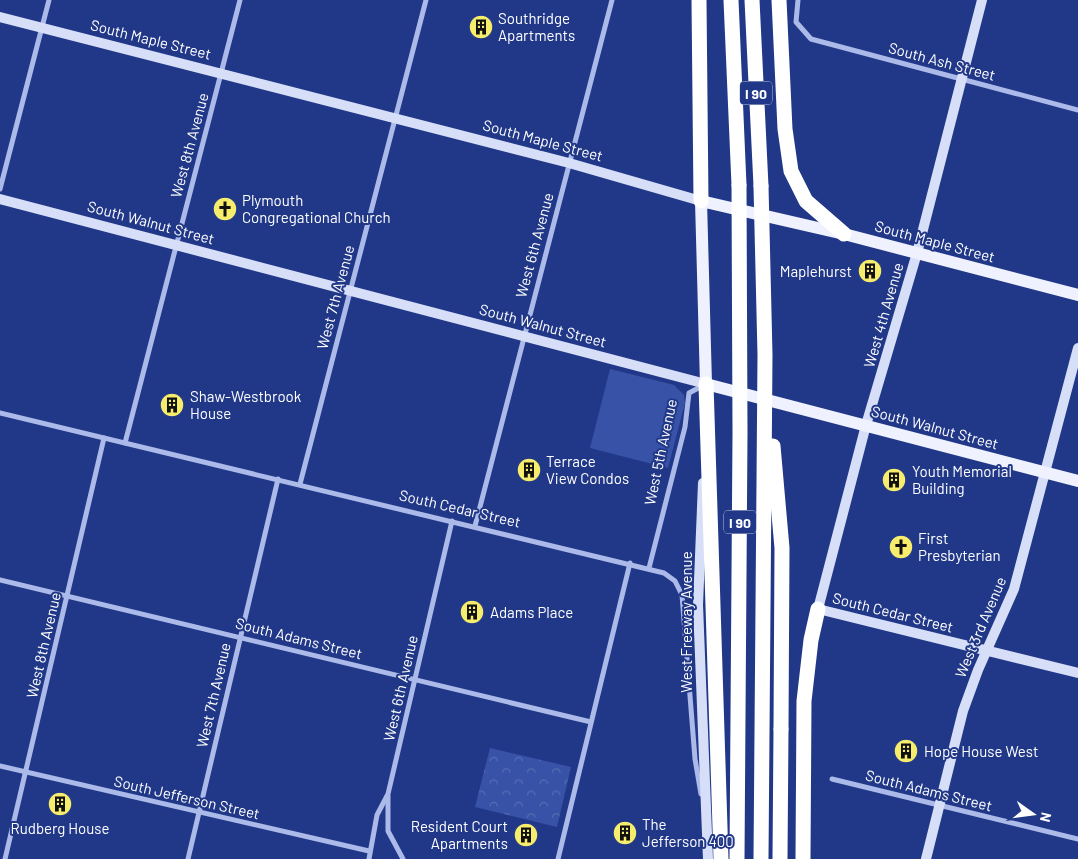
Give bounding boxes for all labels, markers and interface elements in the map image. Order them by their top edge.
place label: Southridge Apartments [498,9,575,44]
building icon: Southridge Apartments [468,14,494,40]
street label: South Maple Street [89,15,213,63]
street label: South Ash Street [887,38,997,84]
road number: I 90 [740,82,772,105]
street label: West 8th Avenue [166,91,212,199]
street label: South Maple Street [481,115,605,165]
place label: Plymouth Congregational Church [242,191,391,226]
street label: West 6th Avenue [511,191,557,299]
street label: South Walnut Street [86,196,216,248]
church icon: Plymouth Congregational Church [212,196,238,222]
street label: South Maple Street [873,216,997,266]
street label: West 7th Avenue [312,243,358,351]
building icon: Maplehurst [857,258,883,284]
street label: West 4th Avenue [859,260,907,370]
place label: Maplehurst [780,262,852,280]
street label: South Walnut Street [478,299,608,351]
place label: Shaw-Westbrook House [190,387,302,422]
building icon: Shaw-Westbrook House [159,392,185,418]
street label: West 5th Avenue [640,397,680,507]
street label: South Walnut Street [870,401,1000,453]
place label: Terrace View Condos [546,452,629,487]
building icon: Terrace View Condos [516,457,542,483]
place label: Youth Memorial Building [912,462,1012,497]
building icon: Youth Memorial Building [881,467,907,493]
street label: South Cedar Street [398,485,522,531]
road number: I 90 [724,511,756,534]
place label: First Presbyterian [918,529,1001,564]
church icon: First Presbyterian [888,534,914,560]
street label: West Freeway Avenue [677,551,695,693]
street label: West 3rd Avenue [951,574,1009,680]
street label: South Cedar Street [831,588,955,636]
street label: West 8th Avenue [22,590,64,700]
building icon: Adams Place [459,599,485,625]
place label: Adams Place [490,603,573,621]
street label: South Adams Street [234,614,364,662]
street label: West 6th Avenue [379,633,421,743]
street label: West 7th Avenue [192,641,234,749]
building icon: Hope House West [893,738,919,764]
place label: Hope House West [924,742,1038,760]
street label: South Adams Street [864,766,994,814]
street label: South Jefferson Street [112,771,262,823]
north arrow [1008,789,1058,839]
building icon: Rudberg House [47,791,73,817]
text: N [1037,811,1055,824]
place label: The Jefferson 400 [642,815,734,850]
place label: Resident Court Apartments [411,817,508,852]
place label: Rudberg House [10,819,110,837]
building icon: The Jefferson 400 [612,820,638,846]
building icon: Resident Court Apartments [513,822,539,848]

